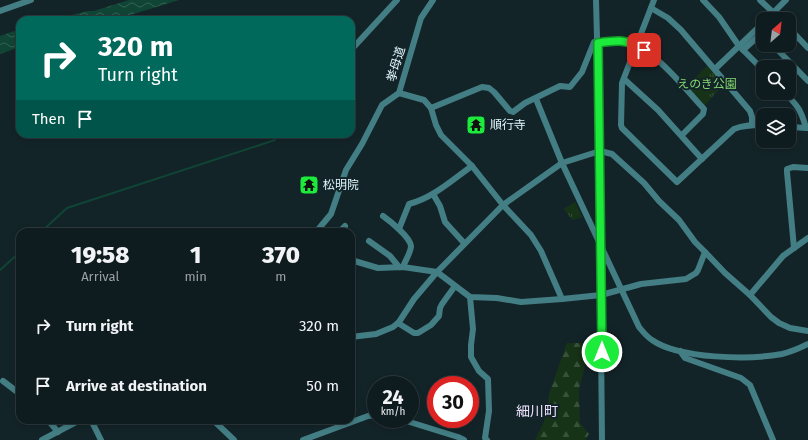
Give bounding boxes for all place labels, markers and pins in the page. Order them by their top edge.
pin [627,33,661,67]
temple icon: 順行寺 [465,114,487,136]
place label: 順行寺 [490,118,526,132]
temple icon: 松明院 [298,174,320,196]
place label: 松明院 [323,178,359,192]

